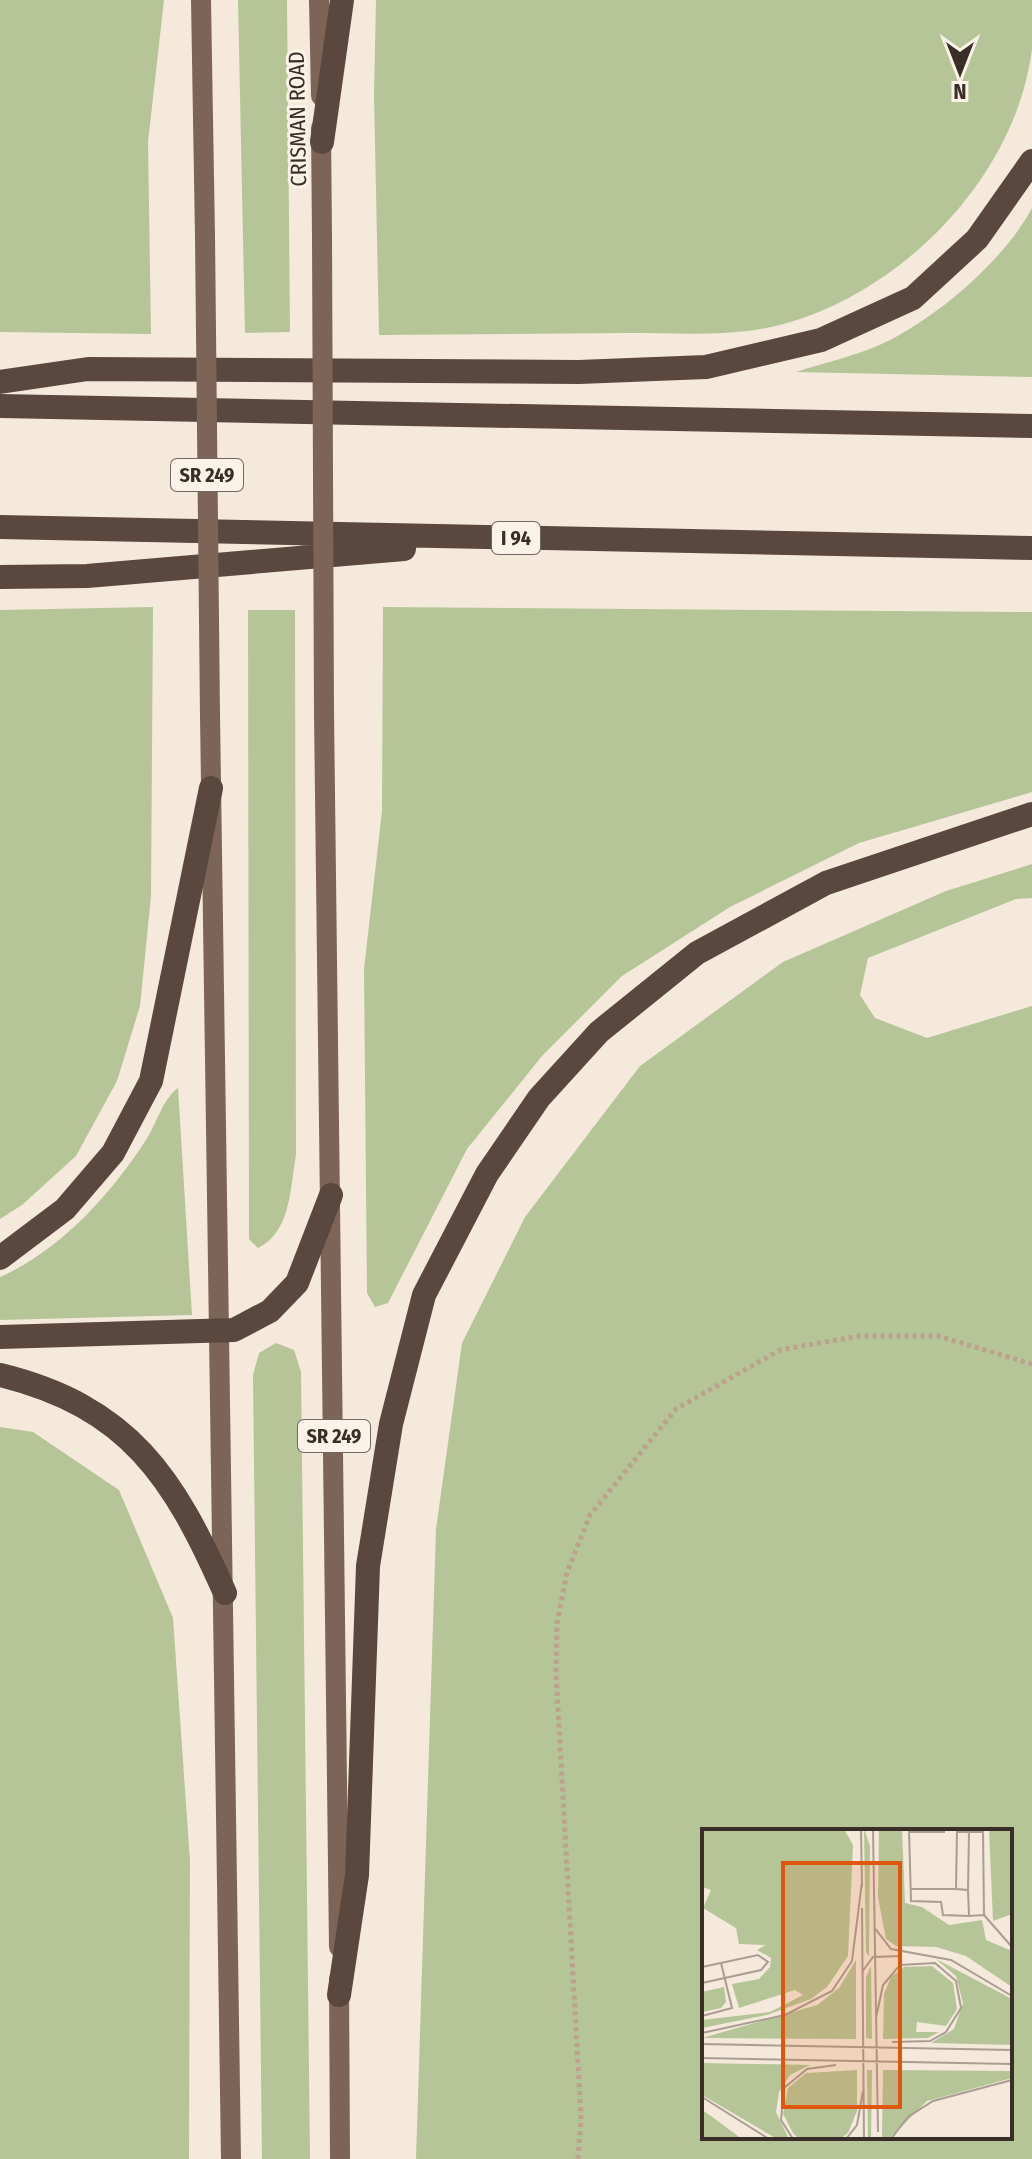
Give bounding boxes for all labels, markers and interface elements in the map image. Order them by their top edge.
north arrow [920,32,1000,112]
street label: CRISMAN ROAD [283,51,312,187]
text: N [953,78,967,105]
road number: SR 249 [171,459,243,491]
road number: I 94 [492,522,540,554]
road number: SR 249 [298,1420,370,1452]
inset map [702,1829,1012,2139]

